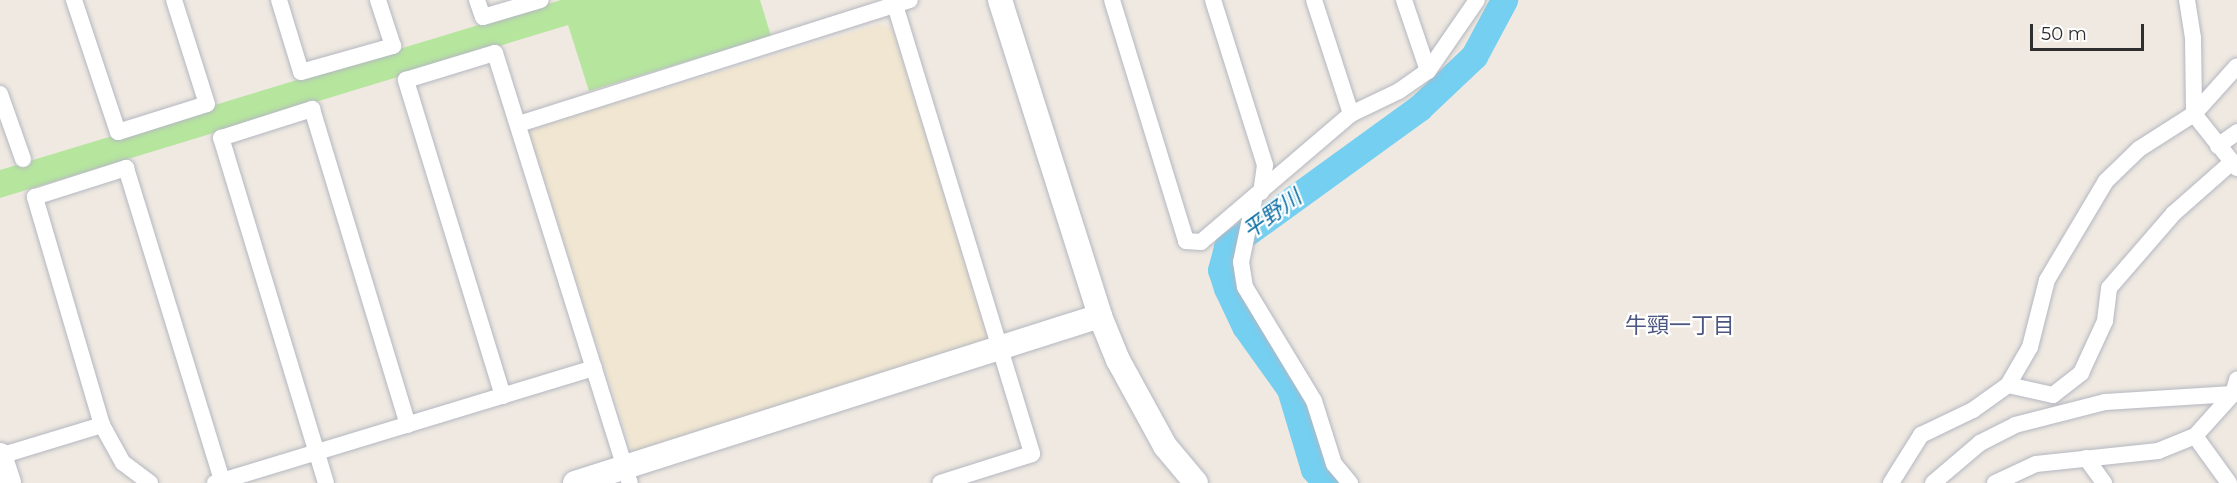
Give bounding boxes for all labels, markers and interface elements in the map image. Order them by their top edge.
scale bar [2033,12,2147,50]
text: 50 m [2041,23,2087,45]
water label: 平野川 [1238,184,1306,244]
district label: 牛頸一丁目 [1625,313,1735,339]

